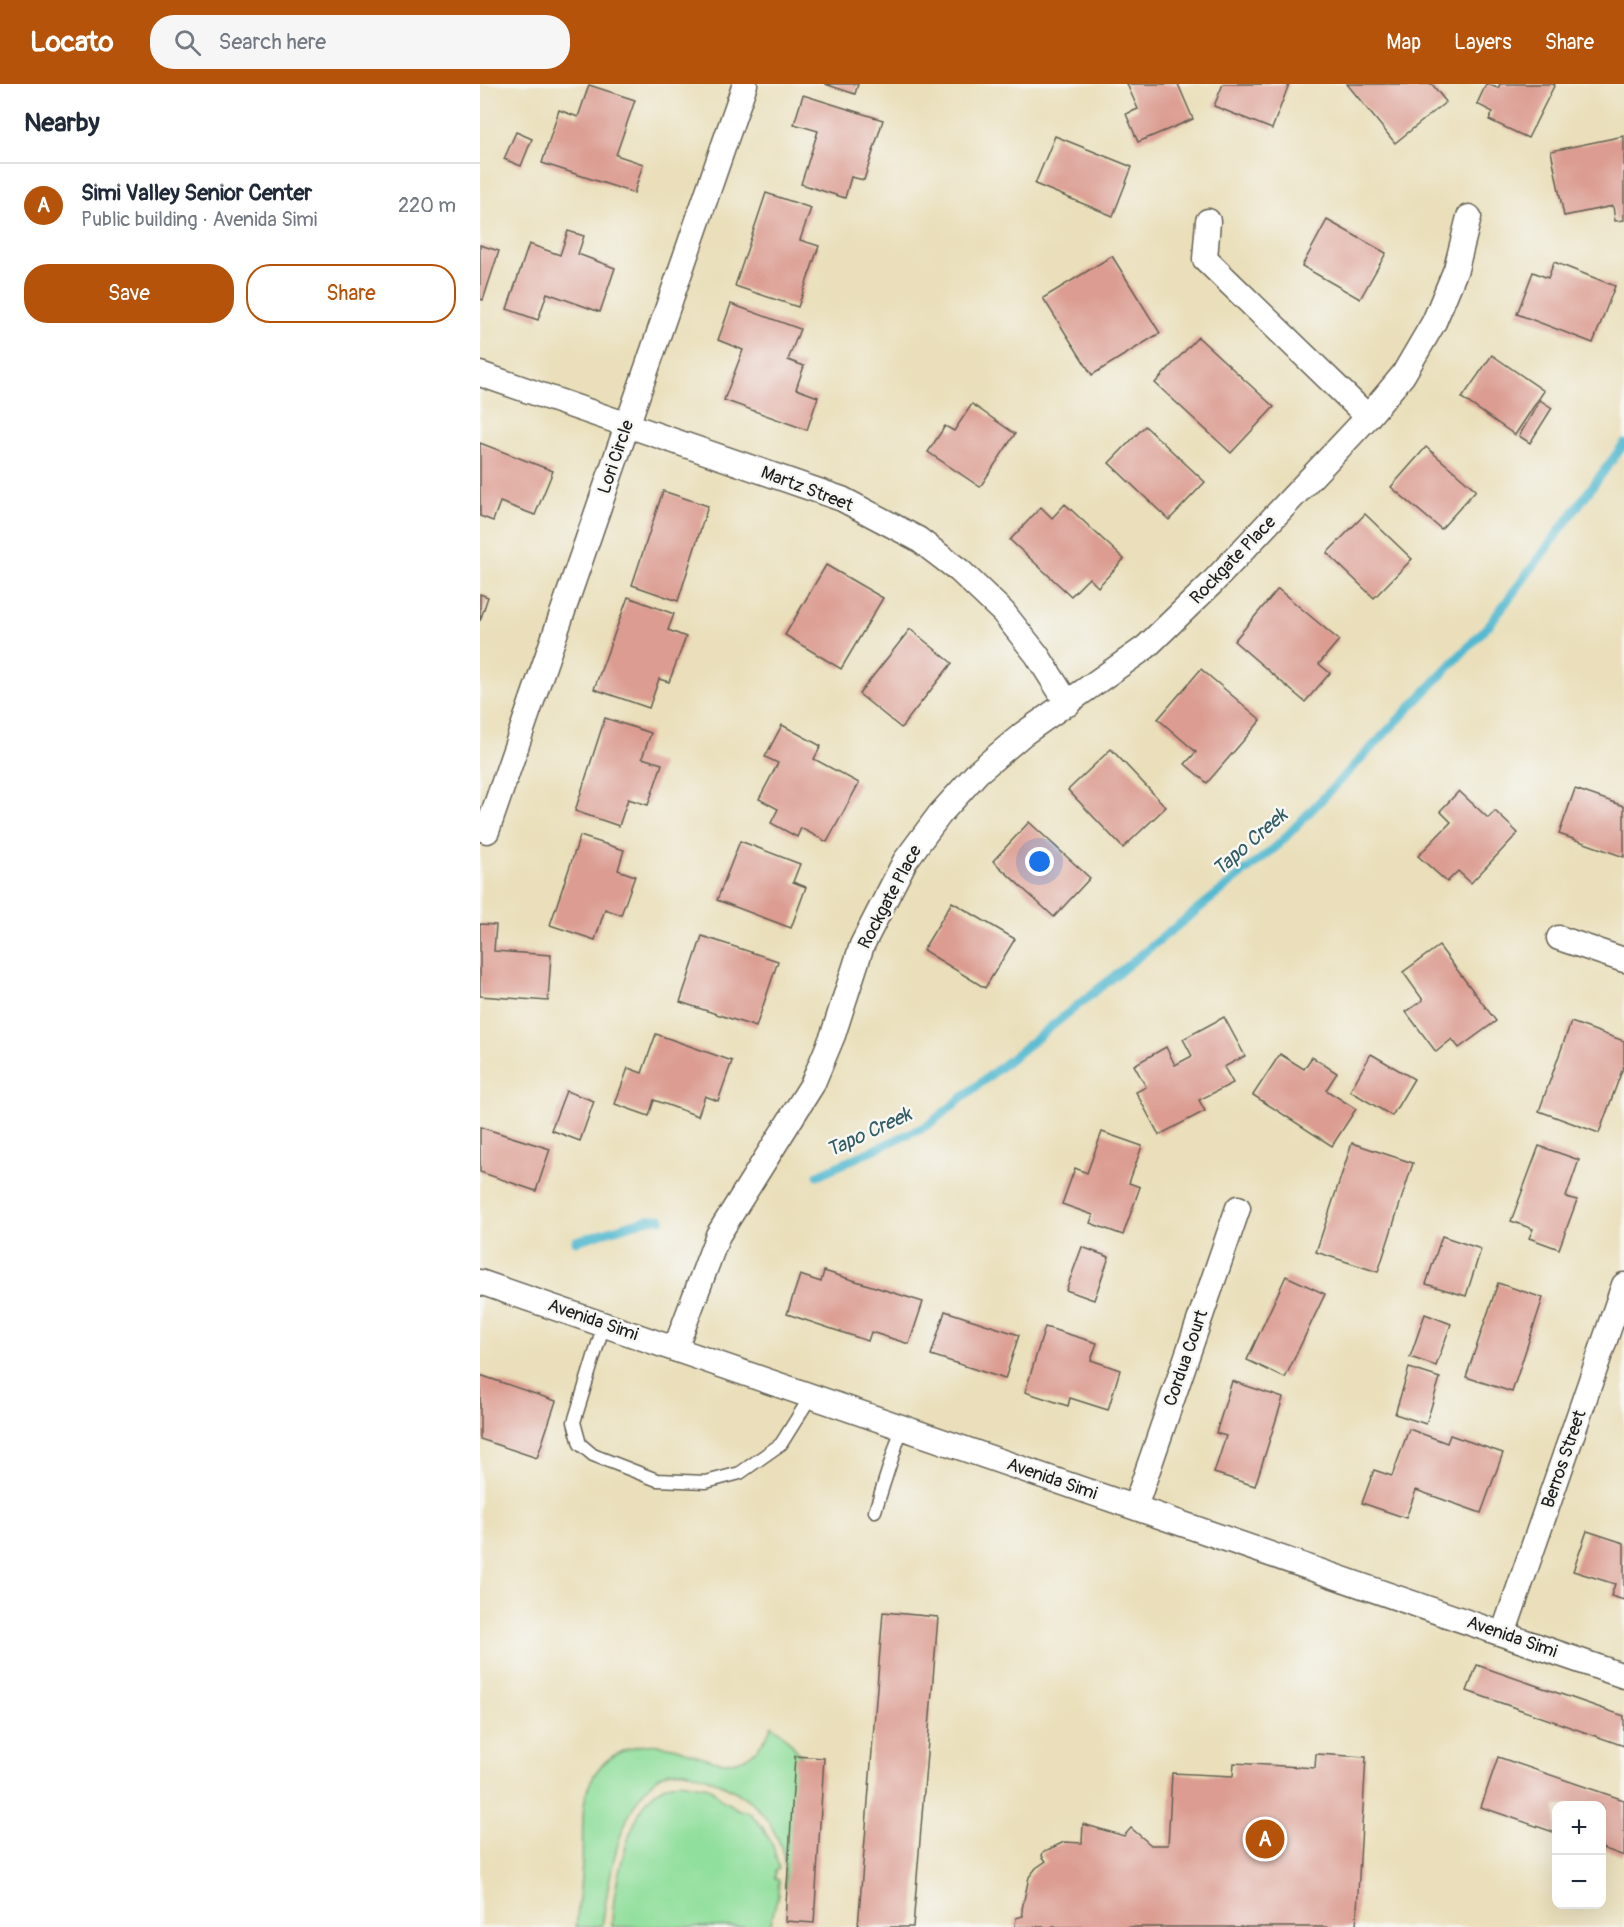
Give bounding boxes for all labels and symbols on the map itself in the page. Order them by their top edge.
street label: Lori Circle [593,417,639,497]
street label: Martz Street [758,461,857,517]
street label: Rockgate Place [1185,511,1281,609]
water label: Tapo Creek [1208,802,1294,881]
street label: Rockgate Place [853,841,927,953]
your location [1025,847,1054,876]
water label: Tapo Creek [823,1101,917,1163]
street label: Avenida Simi [545,1294,641,1346]
street label: Cordua Court [1159,1306,1213,1409]
street label: Berros Street [1537,1406,1592,1511]
street label: Avenida Simi [1004,1453,1100,1505]
street label: Avenida Simi [1464,1611,1560,1663]
pin: A [1246,1816,1284,1862]

